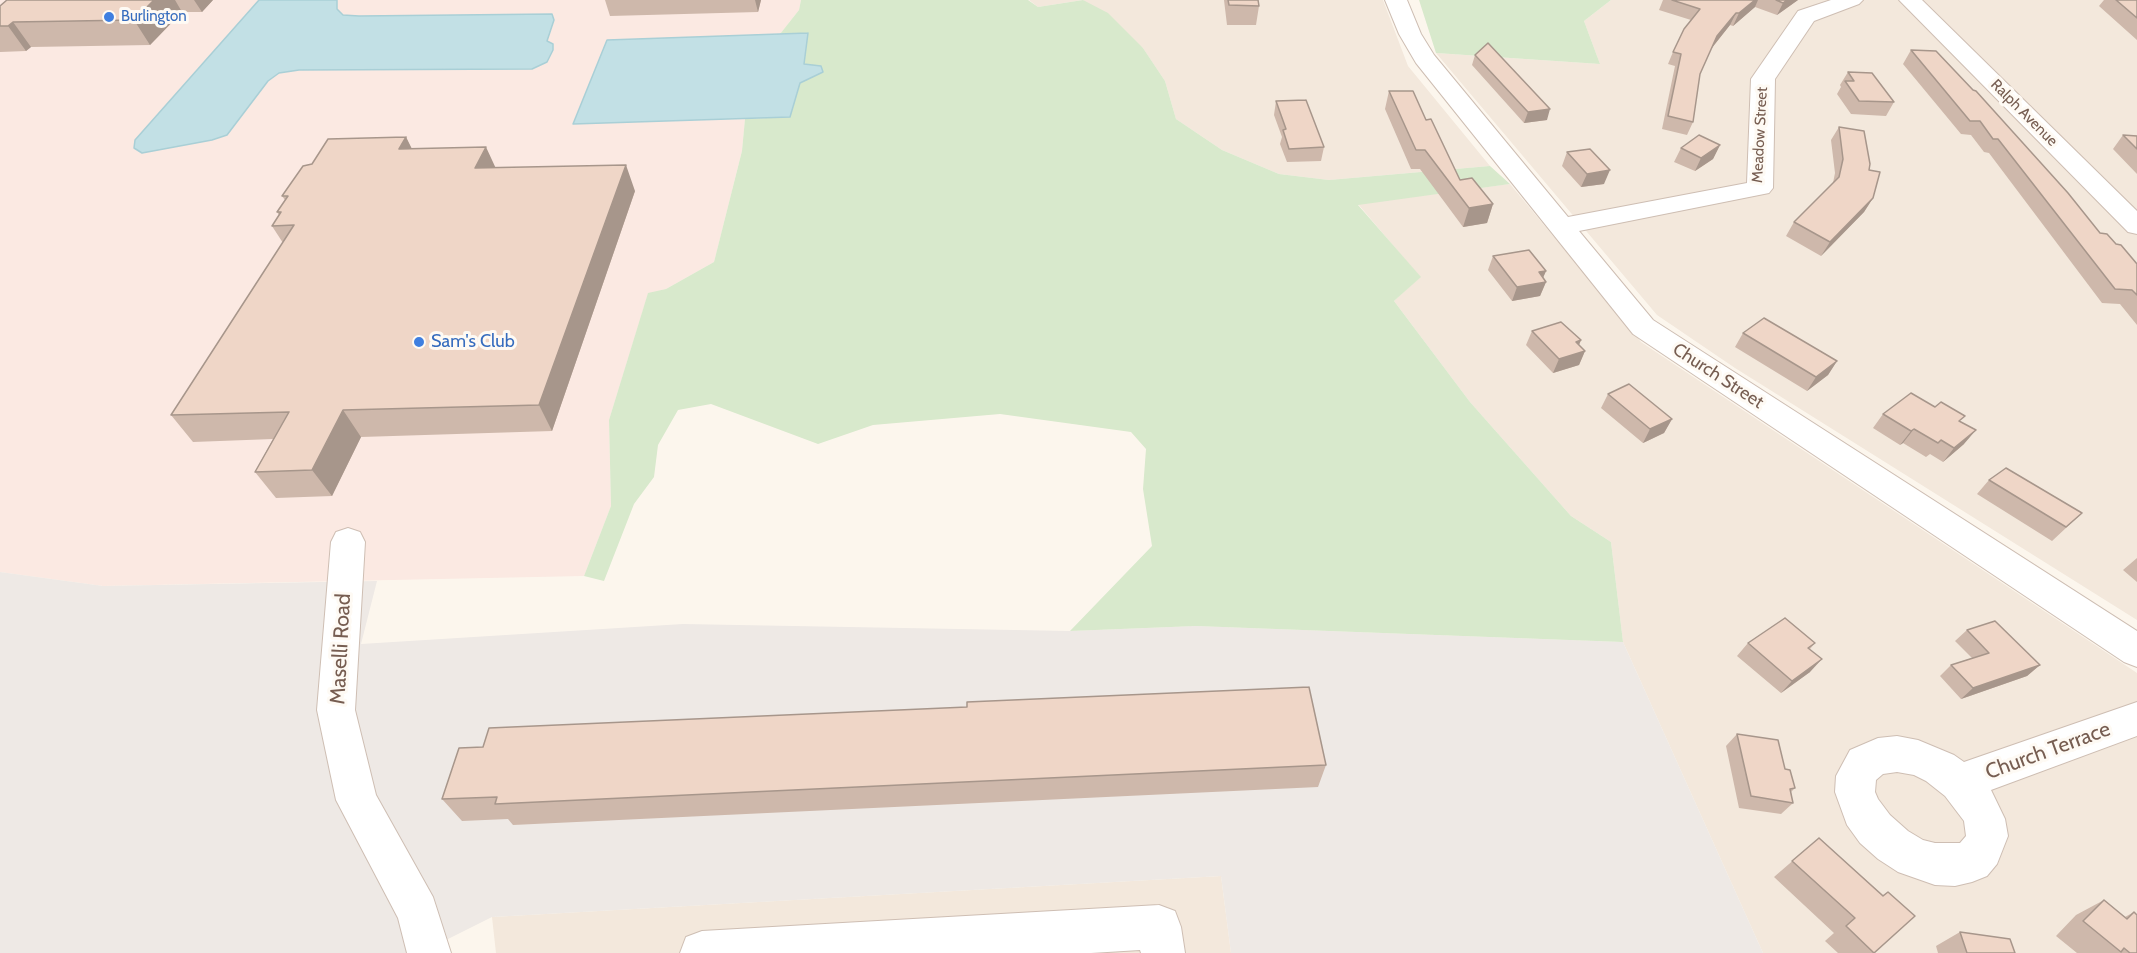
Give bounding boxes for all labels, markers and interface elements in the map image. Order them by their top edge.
place label: Burlington [121,8,187,26]
marker: Burlington [102,10,116,24]
street label: Ralph Avenue [1987,76,2061,150]
street label: Meadow Street [1748,87,1772,183]
place label: Sam's Club [431,331,515,353]
marker: Sam's Club [412,335,426,349]
street label: Church Street [1669,339,1767,413]
street label: Maselli Road [326,593,356,705]
street label: Church Terrace [1982,717,2114,785]

